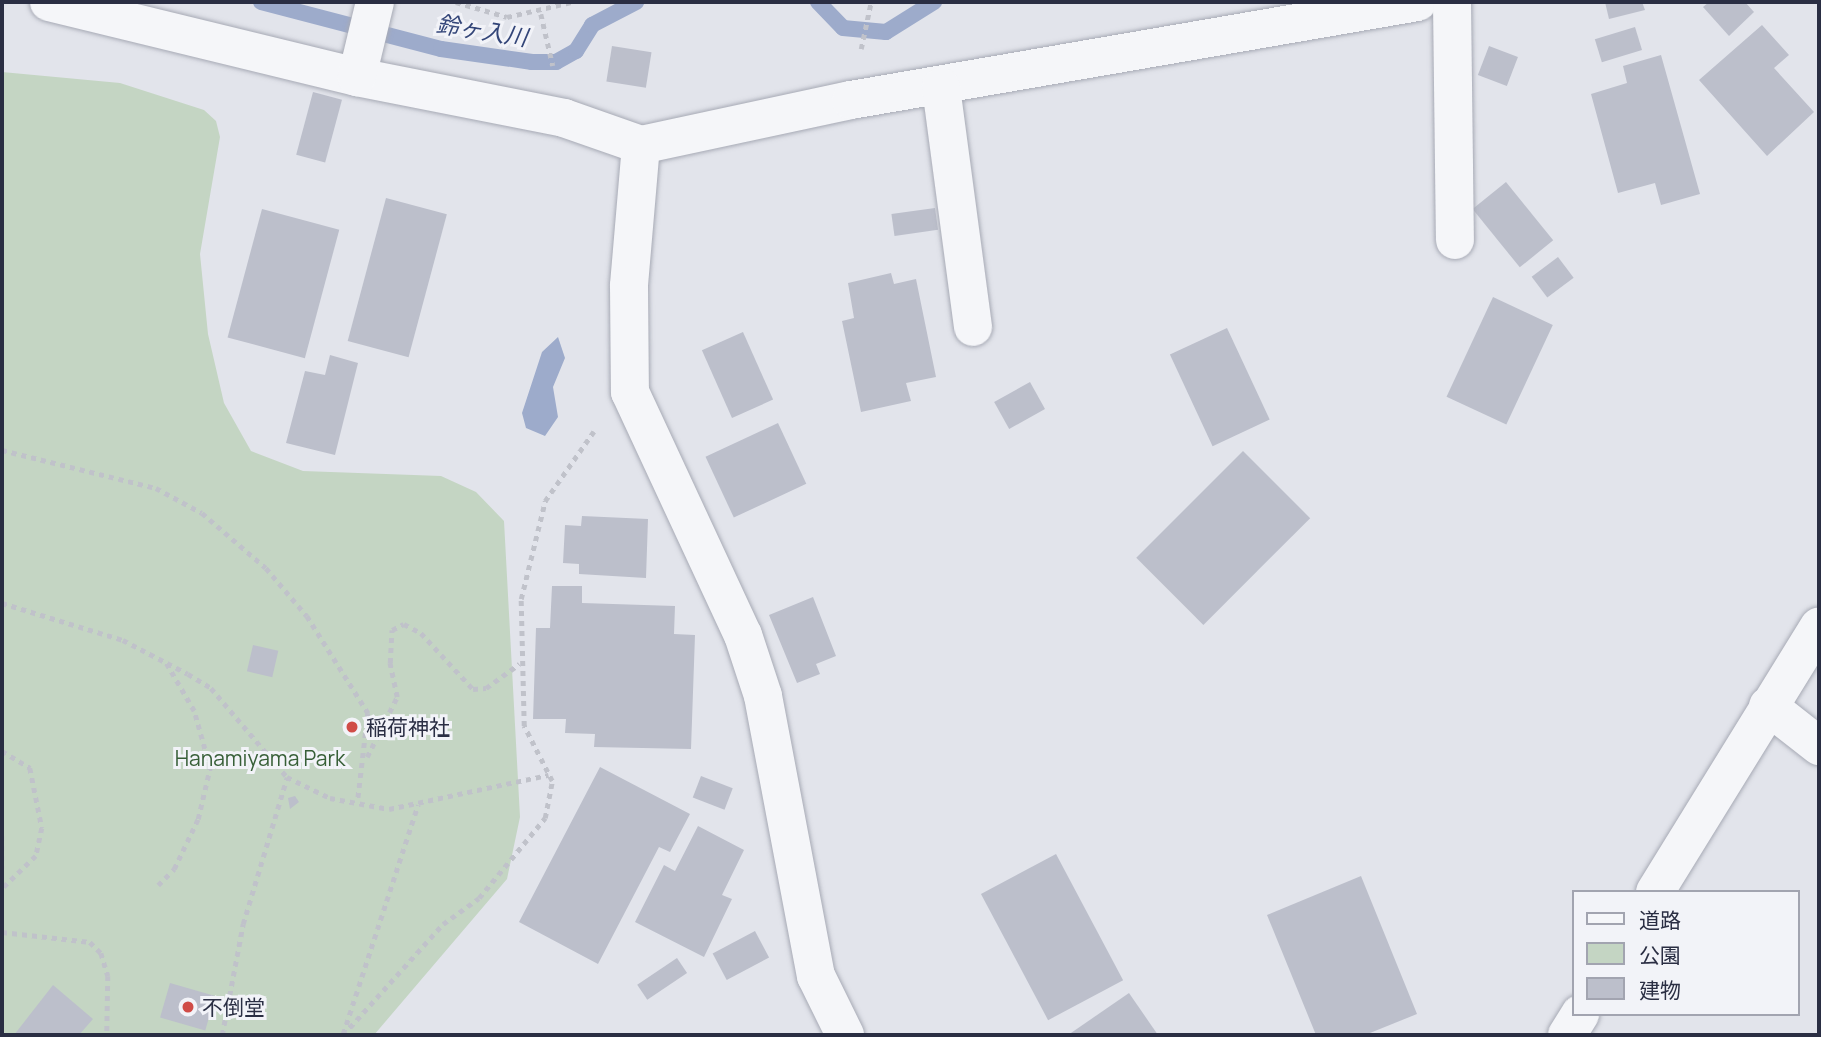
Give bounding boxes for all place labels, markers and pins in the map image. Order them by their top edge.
place label: 稲荷神社 [366,714,450,740]
marker: 稲荷神社 [344,719,360,735]
place label: 不倒堂 [202,994,265,1020]
marker: 不倒堂 [180,999,196,1015]

